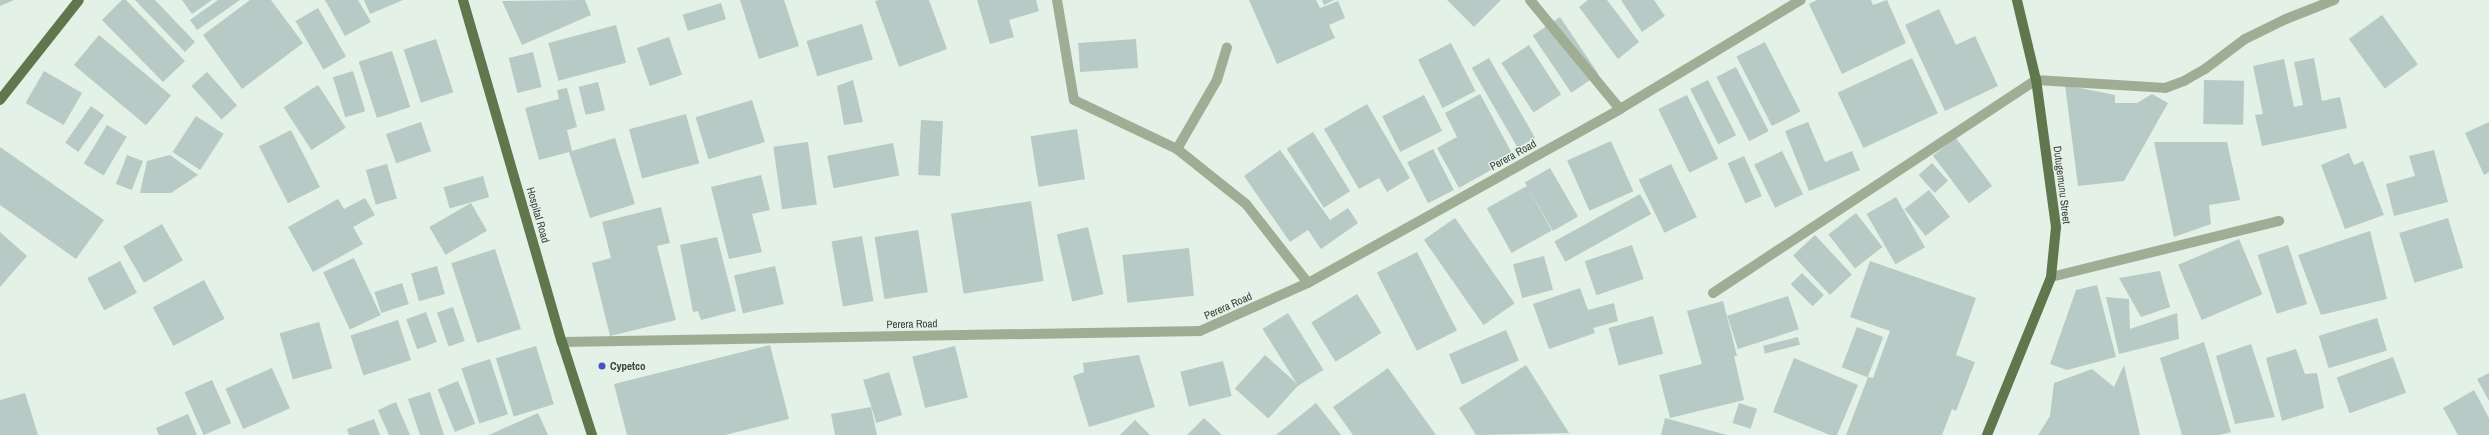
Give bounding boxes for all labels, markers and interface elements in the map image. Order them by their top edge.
street label: Perera Road [1487,137,1539,173]
street label: Dutugemunu Street [2051,145,2073,225]
street label: Hospital Road [524,186,552,244]
street label: Perera Road [1202,290,1254,322]
street label: Perera Road [886,317,938,331]
place label: Cypetco [610,359,646,373]
marker: Cypetco [597,361,607,371]

